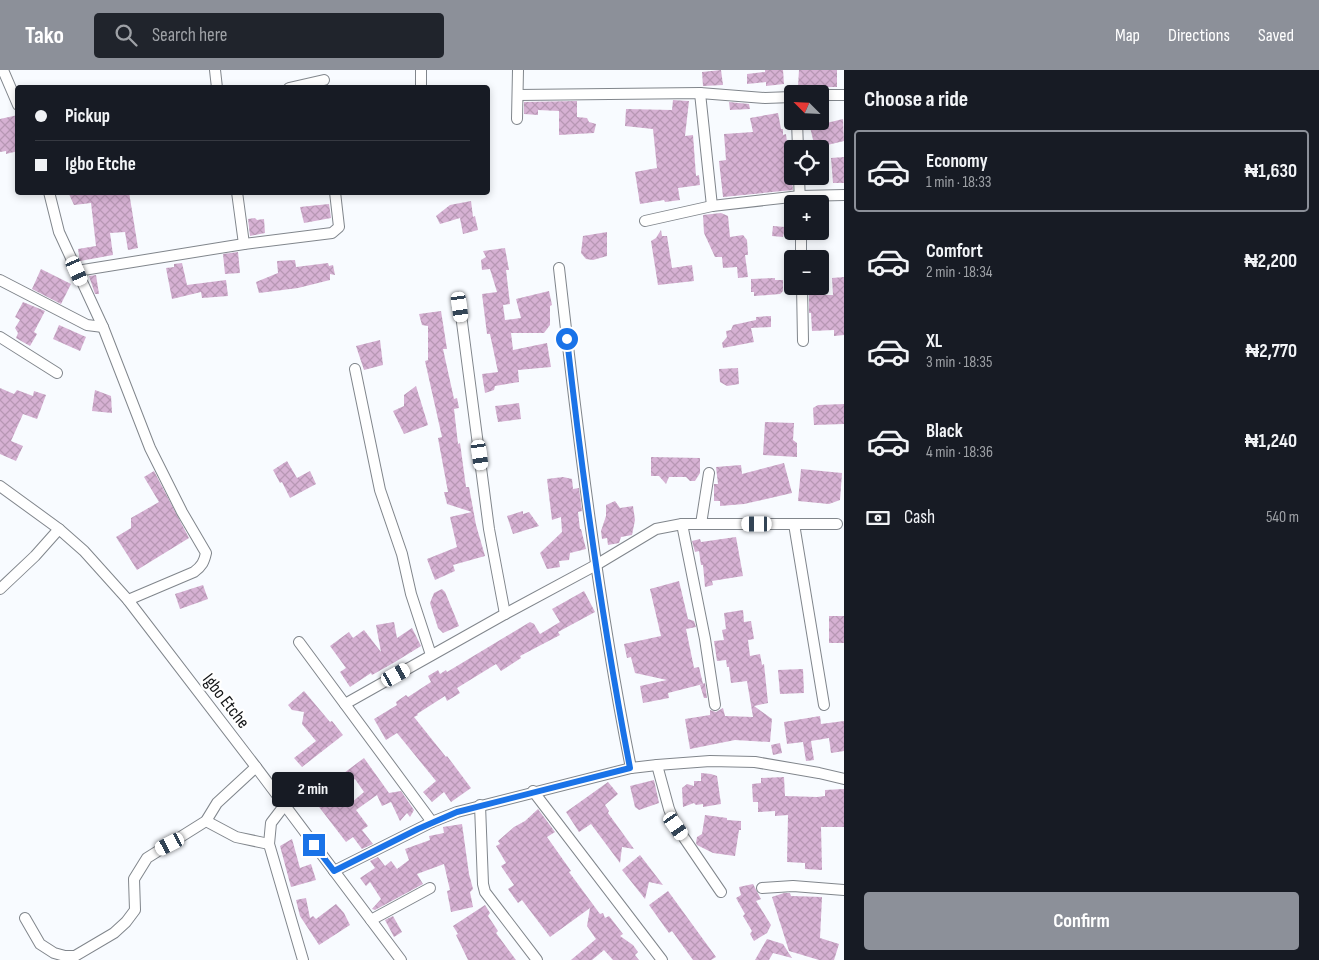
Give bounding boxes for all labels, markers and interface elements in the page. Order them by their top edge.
search box [94,13,444,58]
text: Tako [25,21,64,50]
icon: search [112,21,140,49]
text: Search here [152,24,228,47]
text: Map [1115,25,1140,46]
text: Directions [1168,25,1230,46]
text: Saved [1258,25,1294,46]
north arrow [784,85,829,130]
map controls [784,85,829,295]
text: Choose a ride [864,86,968,113]
text: Pickup [65,105,110,128]
button: locate [784,140,829,185]
icon: car [866,149,911,194]
text: Economy [926,150,988,173]
text: Igbo Etche [65,153,136,176]
text: ₦1,630 [1245,160,1297,183]
text: 1 min · 18:33 [926,173,992,192]
button: + [784,195,829,240]
icon: car [866,239,911,284]
text: Comfort [926,240,983,263]
button: − [784,250,829,295]
text: ₦2,200 [1244,250,1297,273]
car [64,254,89,288]
text: 2 min · 18:34 [926,263,993,282]
car [450,291,469,323]
route start [556,328,578,350]
icon: car [866,329,911,374]
text: XL [926,330,942,353]
text: ₦2,770 [1246,340,1297,363]
text: 3 min · 18:35 [926,353,992,372]
icon: car [866,419,911,464]
text: Black [926,420,963,443]
text: ₦1,240 [1245,430,1297,453]
car [470,439,489,471]
text: 4 min · 18:36 [926,443,993,462]
icon: cash [864,504,892,532]
text: Cash [904,506,935,529]
text: 540 m [1266,508,1299,527]
car [742,517,772,532]
car [379,661,412,689]
street label: Igbo Etche [198,669,254,733]
callout: 2 min [273,772,355,808]
text: 2 min [298,780,328,799]
car [661,809,690,843]
car [153,831,186,857]
route end [303,834,325,856]
button: Confirm [864,892,1299,950]

